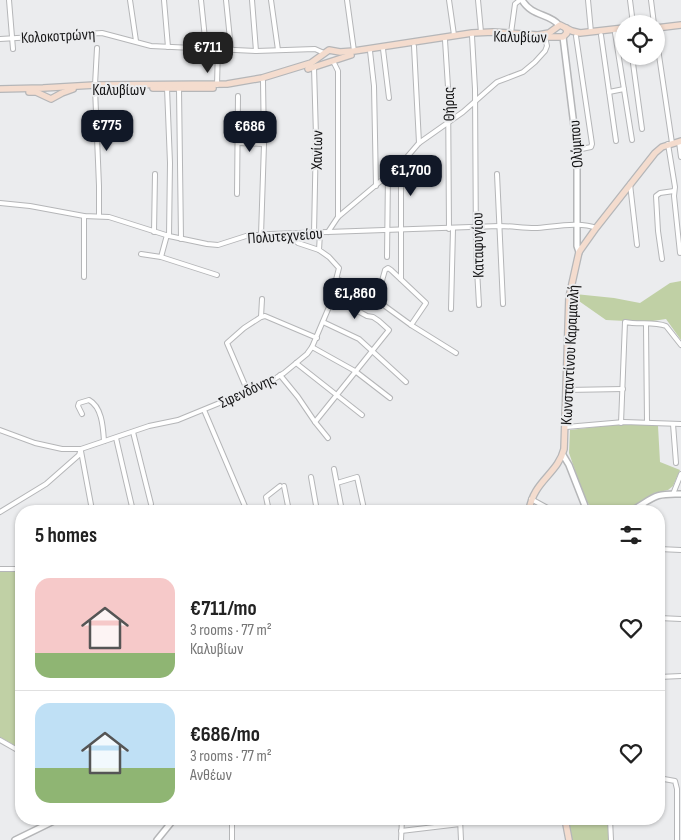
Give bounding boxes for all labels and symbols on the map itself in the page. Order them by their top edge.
street label: Κολοκοτρώνη [20,25,96,48]
street label: Καλυβίων [493,28,547,47]
pin: €711 [178,32,238,74]
street label: Καλυβίων [92,81,146,100]
street label: Θήρας [440,87,459,121]
pin: €775 [77,110,137,152]
pin: €686 [220,110,280,153]
street label: Ολύμπου [565,119,588,168]
street label: Χανίων [308,130,327,171]
pin: €1,700 [370,154,452,197]
street label: Καταφυγίου [468,212,489,278]
street label: Πολυτεχνείου [247,224,323,249]
pin: €1,860 [314,278,396,320]
street label: Κωνσταντίνου Καραμανλή [557,285,584,426]
street label: Σφενδόνης [216,370,279,413]

